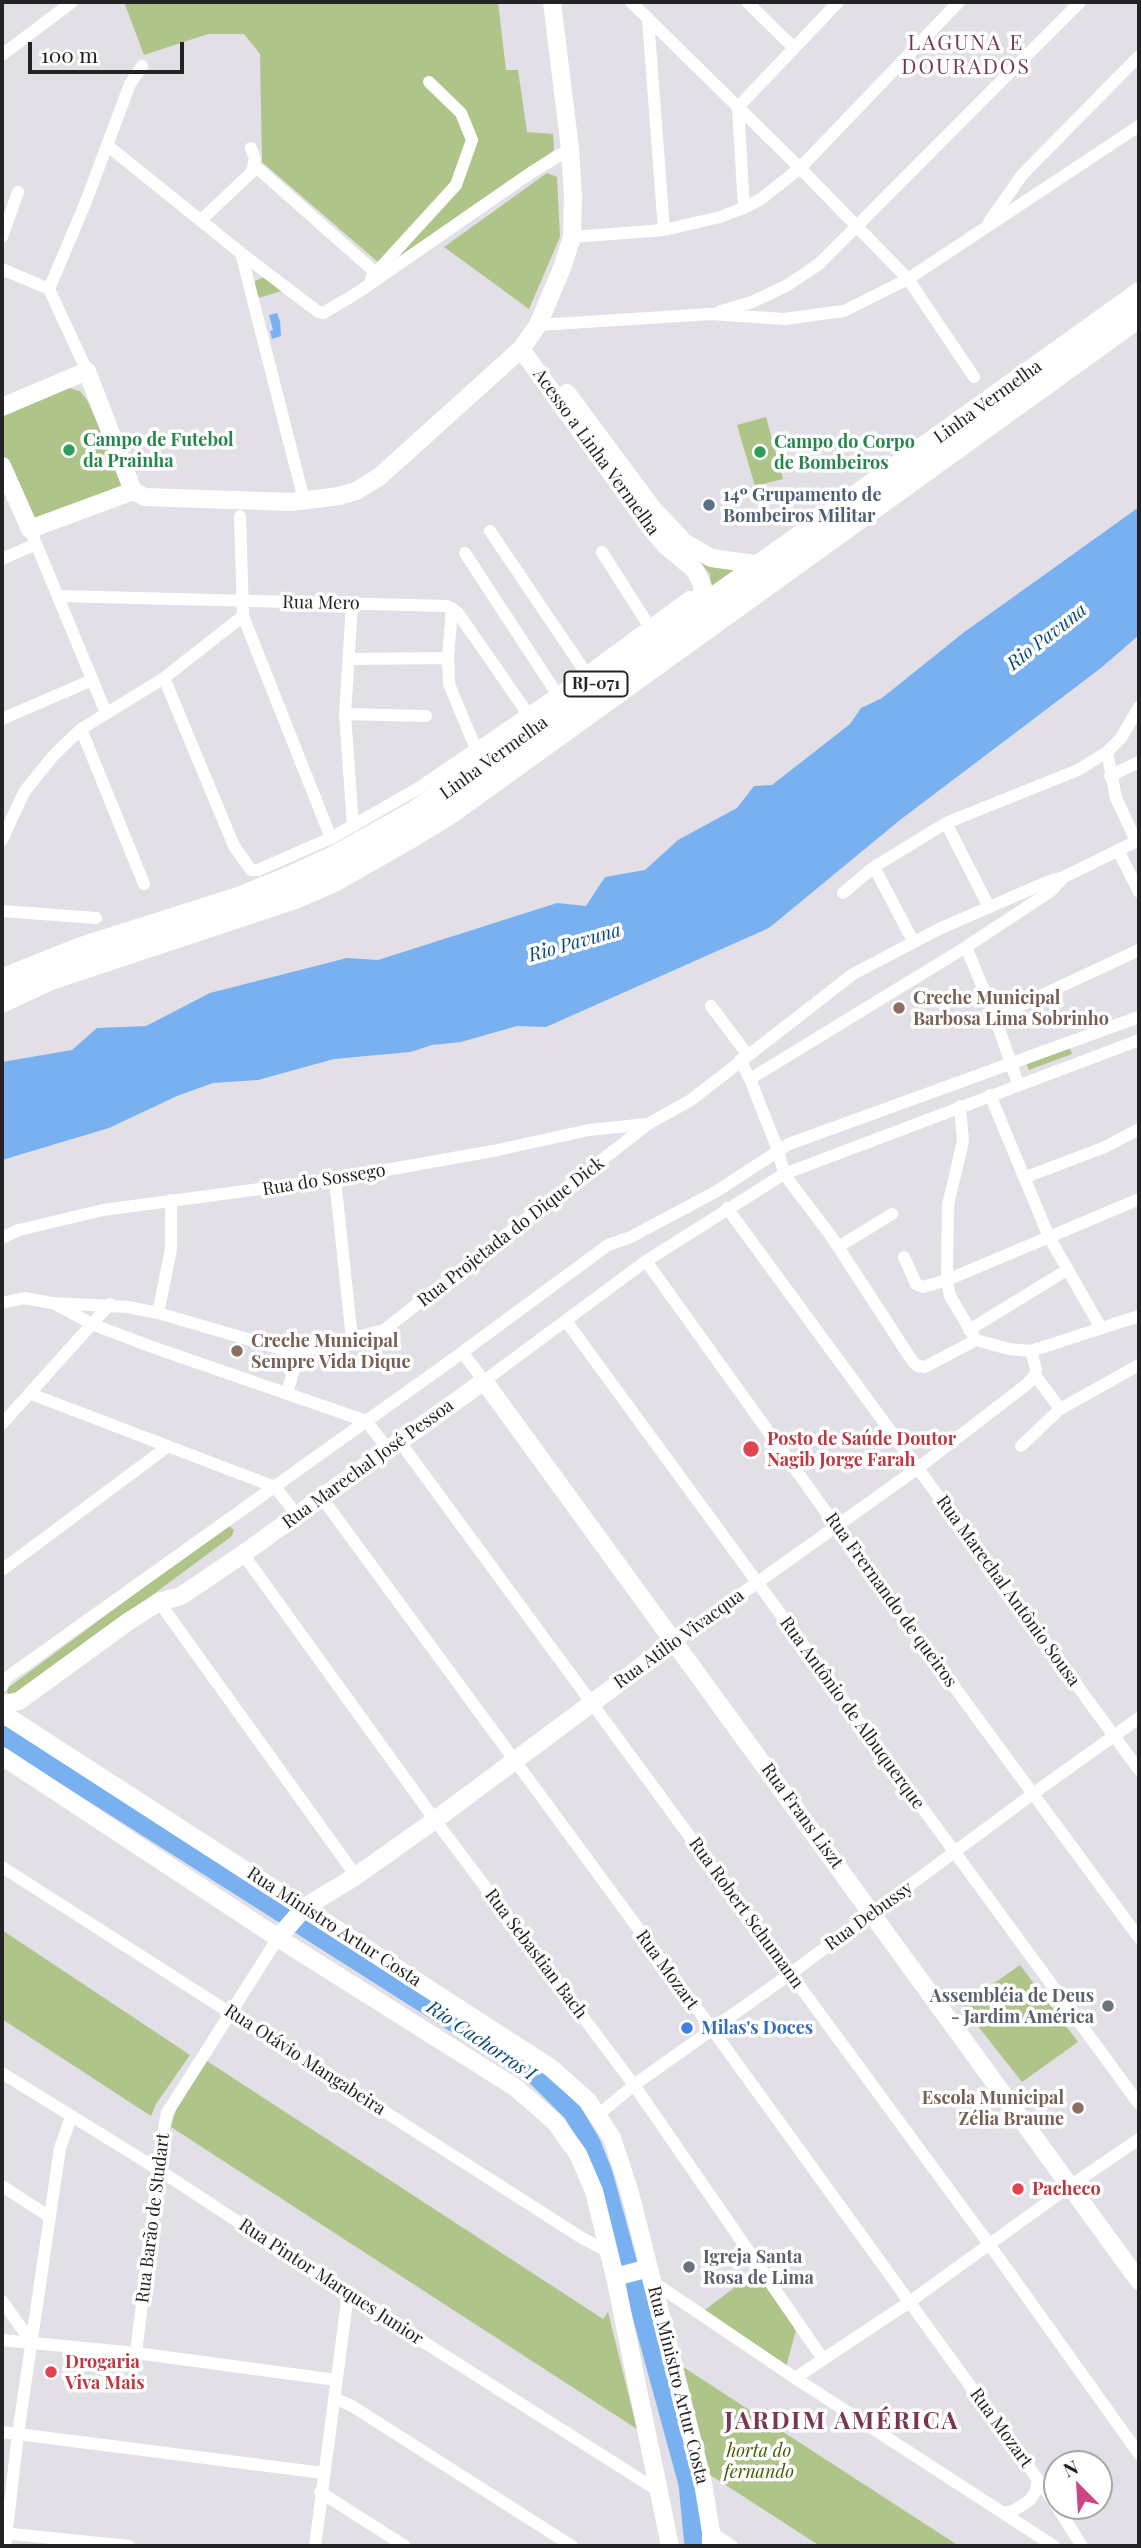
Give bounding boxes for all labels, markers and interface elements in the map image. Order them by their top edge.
scale bar [32,28,187,72]
district label: LAGUNA E DOURADOS [902,30,1030,80]
text: 100 m [41,40,98,68]
street label: Linha Vermelha [930,356,1046,448]
street label: Acesso a Linha Vermelha [528,364,664,540]
place label: Campo de Futebol da Prainha [83,429,234,472]
place label: Campo do Corpo de Bombeiros [774,431,915,474]
marker: Campo de Futebol da Prainha [61,442,77,458]
marker: Campo do Corpo de Bombeiros [752,444,768,460]
place label: 14º Grupamento de Bombeiros Militar [723,484,881,526]
marker: 14º Grupamento de Bombeiros Militar [701,497,717,513]
street label: Rua Mero [282,592,360,614]
water label: Rio Pavuna [1002,599,1092,675]
road number: RJ-071 [564,671,628,696]
street label: Linha Vermelha [436,712,552,804]
water label: Rio Pavuna [526,919,624,967]
place label: Creche Municipal Barbosa Lima Sobrinho [913,987,1109,1030]
marker: Creche Municipal Barbosa Lima Sobrinho [891,1000,907,1016]
street label: Rua Projetada do Dique Dick [413,1152,609,1312]
street label: Rua do Sossego [261,1160,387,1200]
place label: Creche Municipal Sempre Vida Dique [251,1330,411,1372]
marker: Creche Municipal Sempre Vida Dique [229,1343,245,1359]
street label: Rua Marechal José Pessoa [278,1395,458,1533]
place label: Posto de Saúde Doutor Nagib Jorge Farah [767,1428,956,1470]
marker: Posto de Saúde Doutor Nagib Jorge Farah [741,1439,761,1459]
street label: Rua Marechal Antônio Sousa [932,1491,1084,1691]
street label: Rua Frernando de queiros [820,1509,962,1691]
street label: Rua Atilio Vivacqua [610,1585,748,1693]
street label: Rua Antônio de Albuquerque [775,1613,929,1813]
street label: Rua Frans Liszt [757,1759,847,1873]
street label: Rua Robert Schumann [684,1833,808,1993]
street label: Rua Ministro Artur Costa [243,1863,425,1991]
street label: Rua Debussy [821,1877,917,1955]
street label: Rua Sebastian Bach [480,1885,592,2023]
street label: Rua Mozart [631,1926,703,2014]
place label: Assembléia de Deus - Jardim América [930,1985,1094,2028]
water label: Rio Cachorros I [422,1996,540,2086]
marker: Assembléia de Deus - Jardim América [1100,1998,1116,2014]
street label: Rua Otávio Mangabeira [221,2000,389,2120]
place label: Milas's Doces [701,2017,813,2039]
marker: Milas's Doces [679,2020,695,2036]
place label: Escola Municipal Zélia Braune [922,2087,1064,2130]
marker: Escola Municipal Zélia Braune [1070,2100,1086,2116]
street label: Rua Barão de Studart [132,2132,174,2304]
place label: Pacheco [1032,2178,1101,2200]
marker: Pacheco [1010,2181,1026,2197]
street label: Rua Pintor Marques Junior [235,2214,427,2350]
place label: Igreja Santa Rosa de Lima [703,2246,814,2288]
marker: Igreja Santa Rosa de Lima [681,2259,697,2275]
street label: Rua Ministro Artur Costa [643,2284,713,2486]
place label: Drogaria Viva Mais [65,2351,144,2394]
marker: Drogaria Viva Mais [43,2364,59,2380]
street label: Rua Mozart [965,2384,1037,2472]
district label: JARDIM AMÉRICA [726,2408,958,2436]
park label: horta do fernando [724,2440,794,2482]
north arrow [1043,2450,1113,2520]
text: N [1059,2453,1082,2482]

